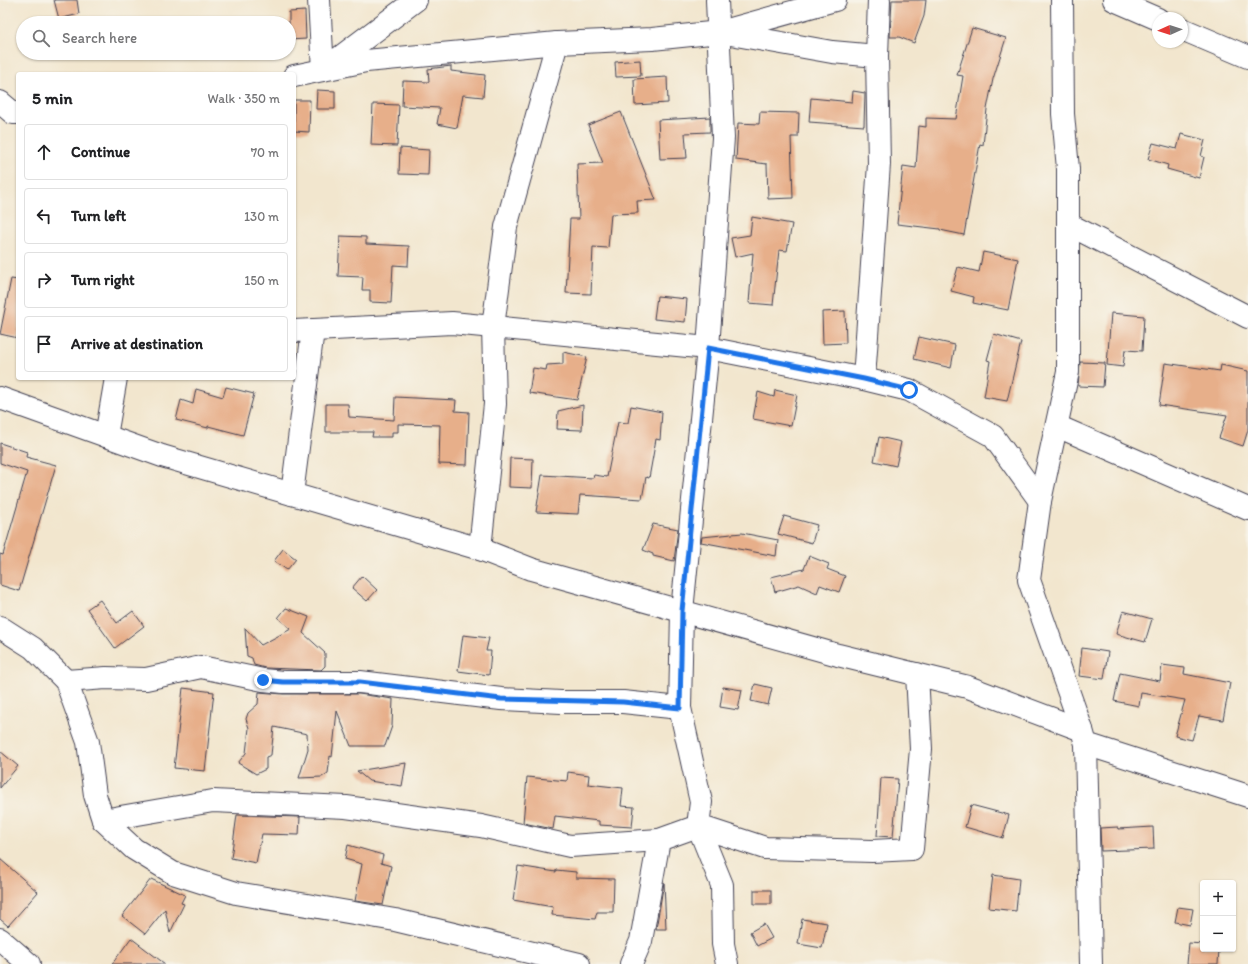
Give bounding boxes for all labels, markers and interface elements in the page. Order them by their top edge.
north arrow [1152,12,1188,48]
search box [16,16,296,60]
icon: search [30,27,52,49]
text: Search here [62,29,137,47]
text: 5 min [32,88,72,108]
text: Walk · 350 m [208,91,280,106]
icon: ahead [33,141,55,163]
text: Continue [71,143,130,161]
text: 70 m [251,145,279,160]
icon: left [33,205,55,227]
text: Turn left [71,207,126,225]
text: 130 m [244,209,279,224]
icon: right [33,269,55,291]
text: Turn right [71,271,135,289]
text: 150 m [244,273,279,288]
icon: arrive [33,333,55,355]
text: Arrive at destination [71,335,203,353]
route start [900,381,918,399]
route end [254,671,272,689]
map controls [1200,880,1236,952]
button: + [1200,880,1236,916]
button: − [1200,916,1236,952]

